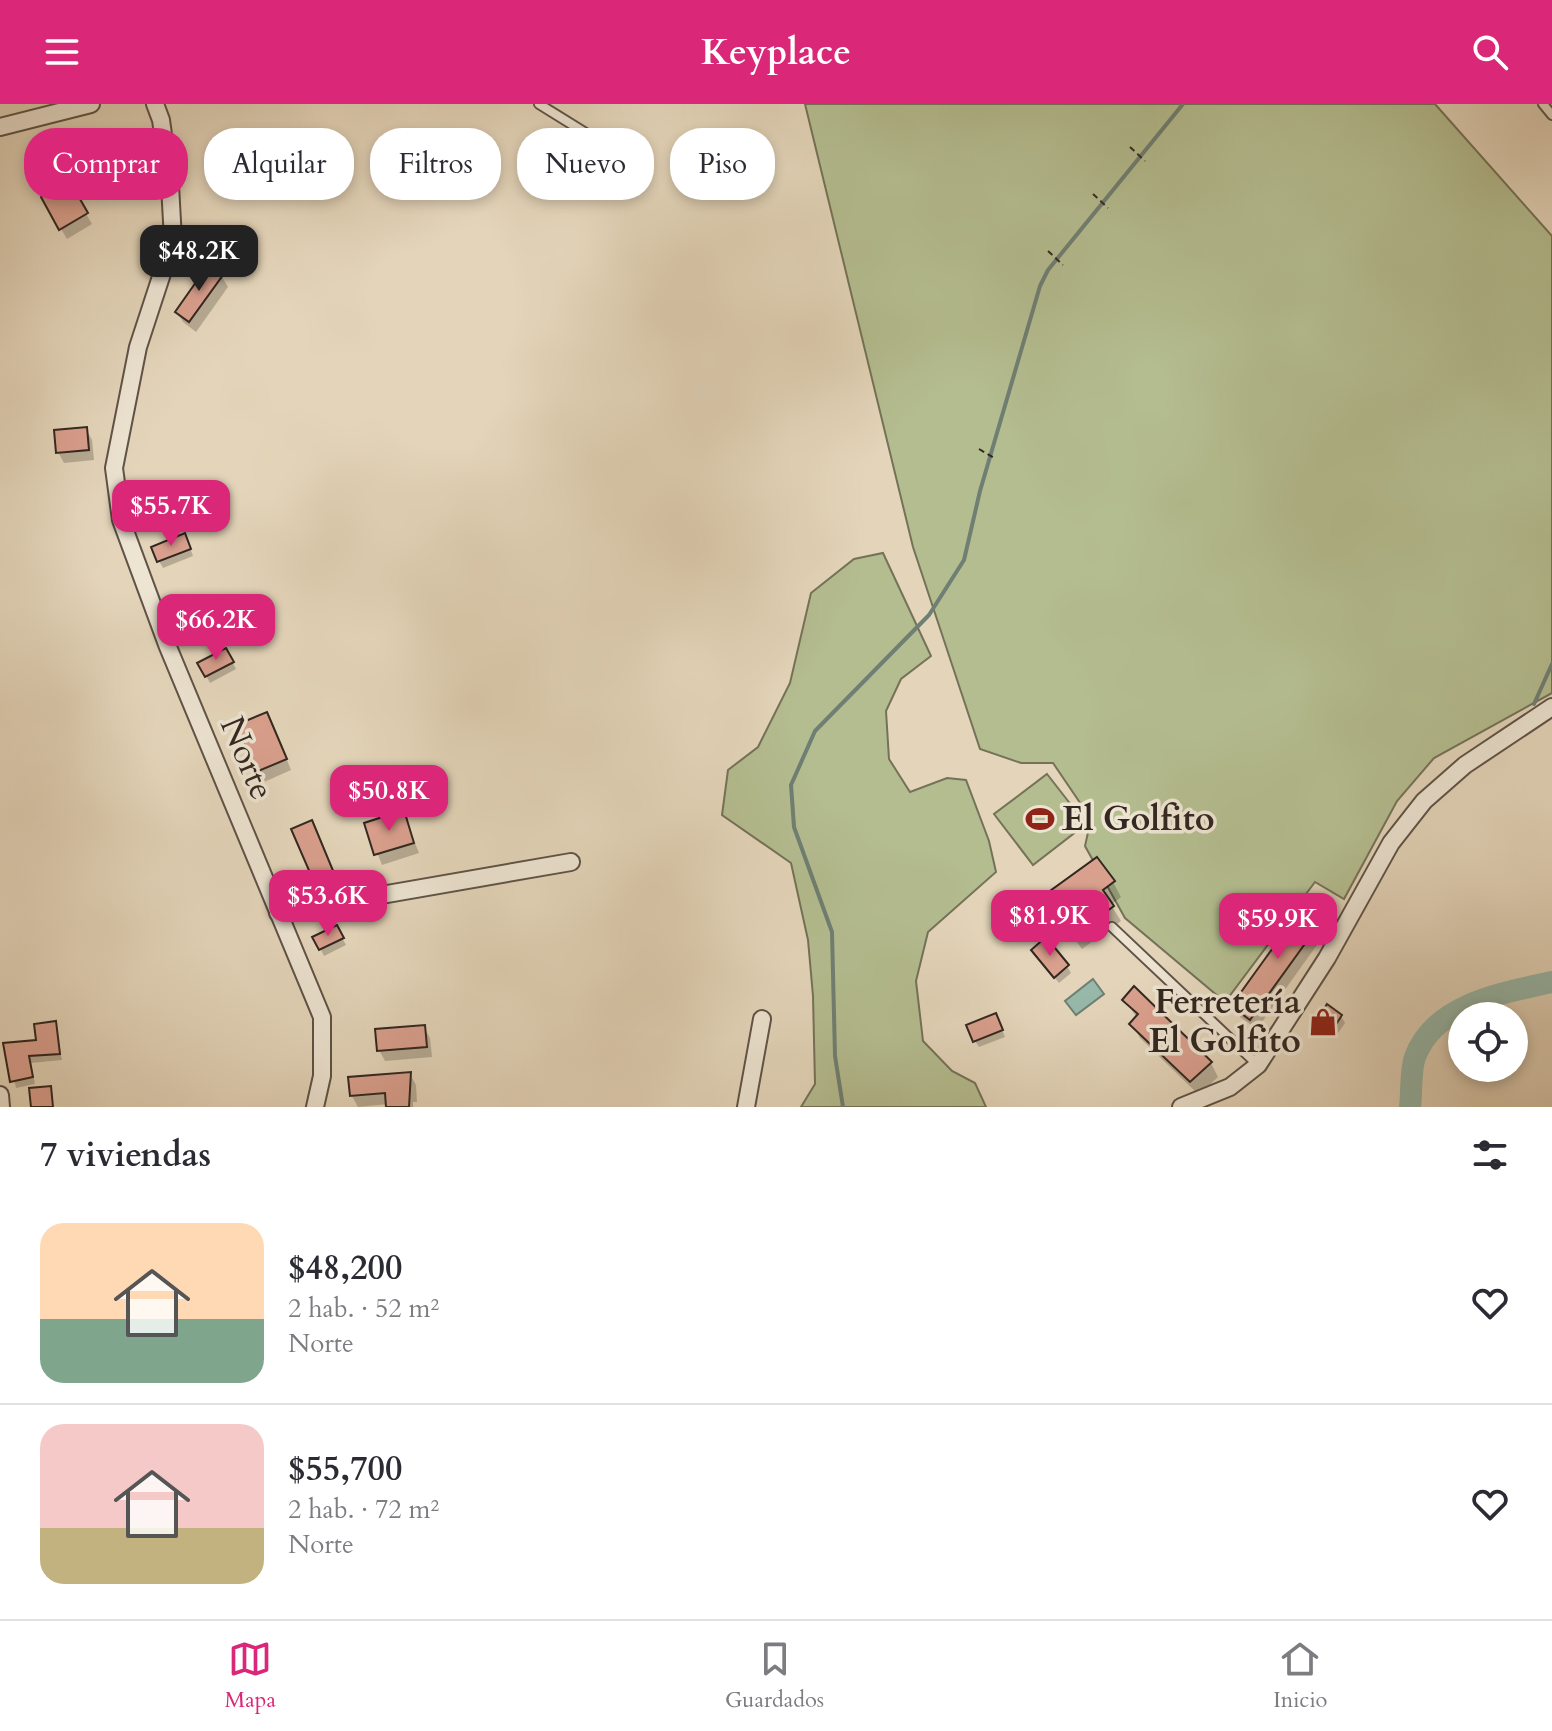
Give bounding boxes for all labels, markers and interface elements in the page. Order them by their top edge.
text: Keyplace [701,28,851,77]
icon: menu [40,30,84,74]
icon: search [1468,30,1512,74]
chip: Comprar [24,128,188,200]
chip: Alquilar [204,128,354,200]
chip: Filtros [370,128,501,200]
chip: Nuevo [517,128,654,200]
chip: Piso [670,128,775,200]
pin: $48.2K [134,225,264,293]
text: $48.2K [158,233,240,268]
pin: $55.7K [106,480,236,548]
text: $55.7K [130,488,212,523]
pin: $66.2K [151,594,281,662]
text: $66.2K [175,602,257,637]
street label: Norte [209,709,285,807]
pin: $50.8K [324,765,454,833]
text: $50.8K [348,773,430,808]
place label: El Golfito [1062,796,1215,842]
sports icon: El Golfito [1025,804,1055,834]
pin: $53.6K [263,870,393,938]
text: $53.6K [287,878,369,913]
pin: $81.9K [985,890,1115,958]
pin: $59.9K [1213,893,1343,961]
text: $81.9K [1009,898,1091,933]
text: $59.9K [1237,901,1319,936]
place label: Ferretería El Golfito [1148,979,1301,1064]
map controls [1448,1002,1528,1082]
button: locate [1448,1002,1528,1082]
shop icon: Ferretería El Golfito [1308,1007,1338,1037]
text: 7 viviendas [40,1132,211,1178]
icon: filters [1468,1133,1512,1177]
text: $48,200 [288,1245,402,1291]
icon: home [104,1255,200,1351]
icon: heart [1468,1281,1512,1325]
text: 2 hab. · 52 m² [288,1291,439,1326]
text: Norte [288,1326,354,1361]
text: $55,700 [288,1446,402,1492]
icon: home [104,1456,200,1552]
icon: heart [1468,1482,1512,1526]
text: 2 hab. · 72 m² [288,1492,439,1527]
text: Norte [288,1527,354,1562]
tab: Mapa [225,1637,276,1715]
tab: Guardados [725,1637,824,1715]
tab: Inicio [1273,1637,1327,1715]

